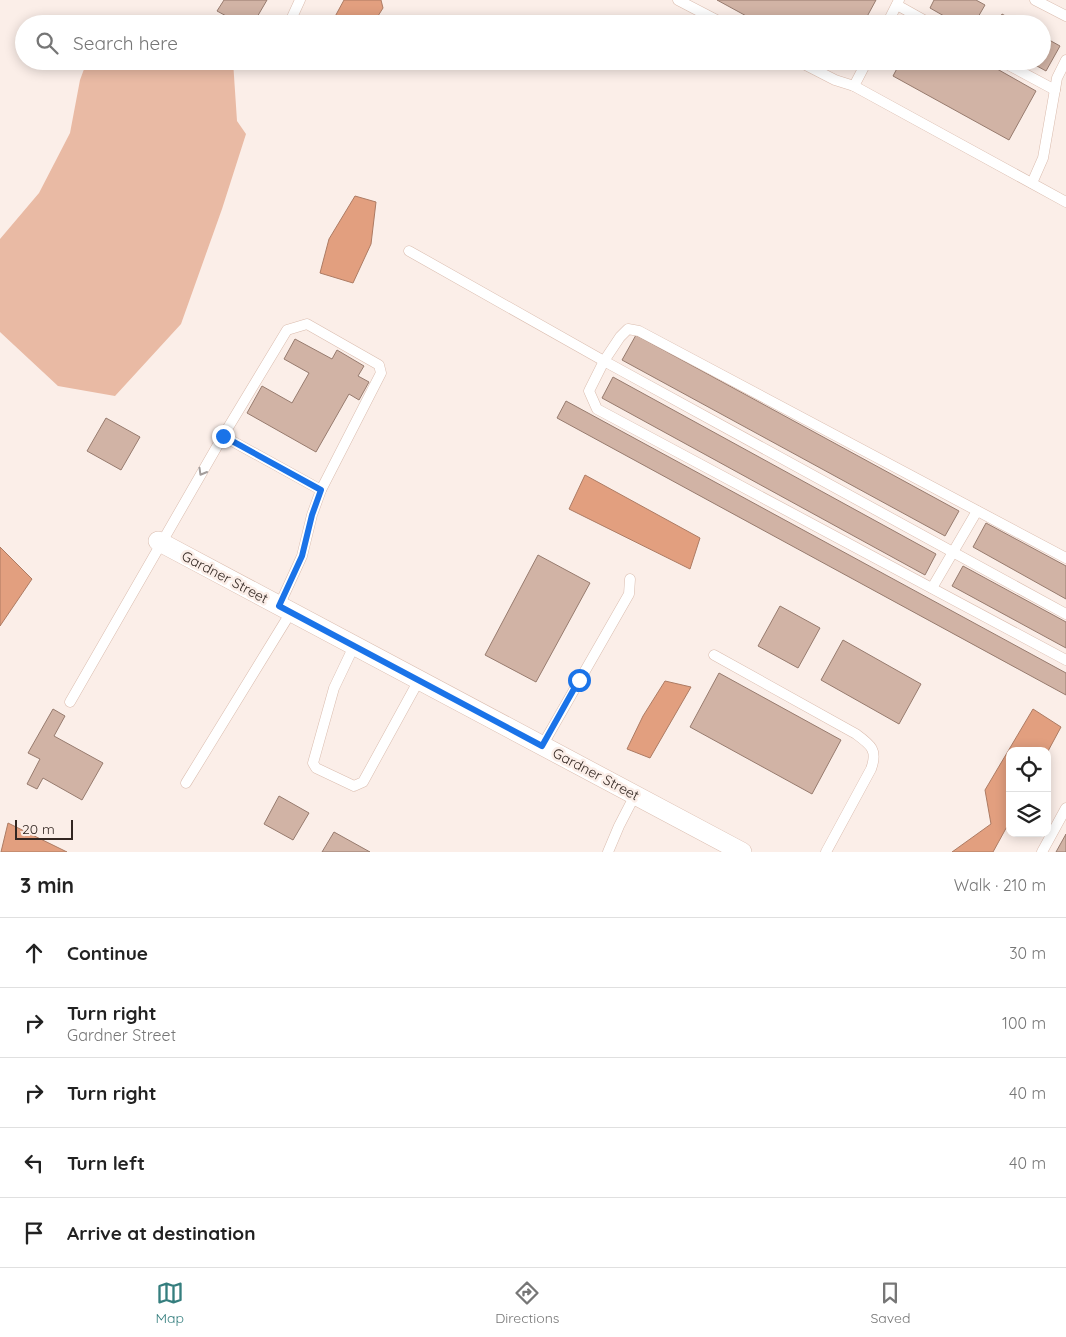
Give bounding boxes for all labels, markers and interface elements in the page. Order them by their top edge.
search box [15,15,1051,70]
icon: search [33,29,61,57]
text: Search here [73,31,178,55]
route end [212,425,235,448]
one-way arrow [199,466,209,475]
street label: Gardner Street [179,547,272,607]
route start [568,669,591,692]
street label: Gardner Street [550,744,643,804]
map controls [1006,747,1051,837]
button: locate [1006,747,1051,792]
button: layers [1006,792,1051,837]
scale bar [15,817,72,840]
text: 20 m [22,820,55,838]
text: 3 min [20,872,74,898]
text: Walk · 210 m [954,875,1046,895]
icon: ahead [20,939,48,967]
text: Continue [67,941,148,965]
text: 30 m [1009,943,1046,963]
text: Turn right [67,1001,156,1025]
icon: right [20,1009,48,1037]
text: 100 m [1002,1013,1046,1033]
text: Gardner Street [67,1025,176,1045]
icon: right [20,1079,48,1107]
text: Turn right [67,1081,156,1105]
text: 40 m [1009,1083,1046,1103]
icon: left [20,1149,48,1177]
text: Turn left [67,1151,145,1175]
text: 40 m [1009,1153,1046,1173]
icon: arrive [20,1219,48,1247]
text: Arrive at destination [67,1221,256,1245]
tab: Map [156,1279,184,1327]
tab: Directions [495,1279,559,1327]
tab: Saved [870,1279,910,1327]

